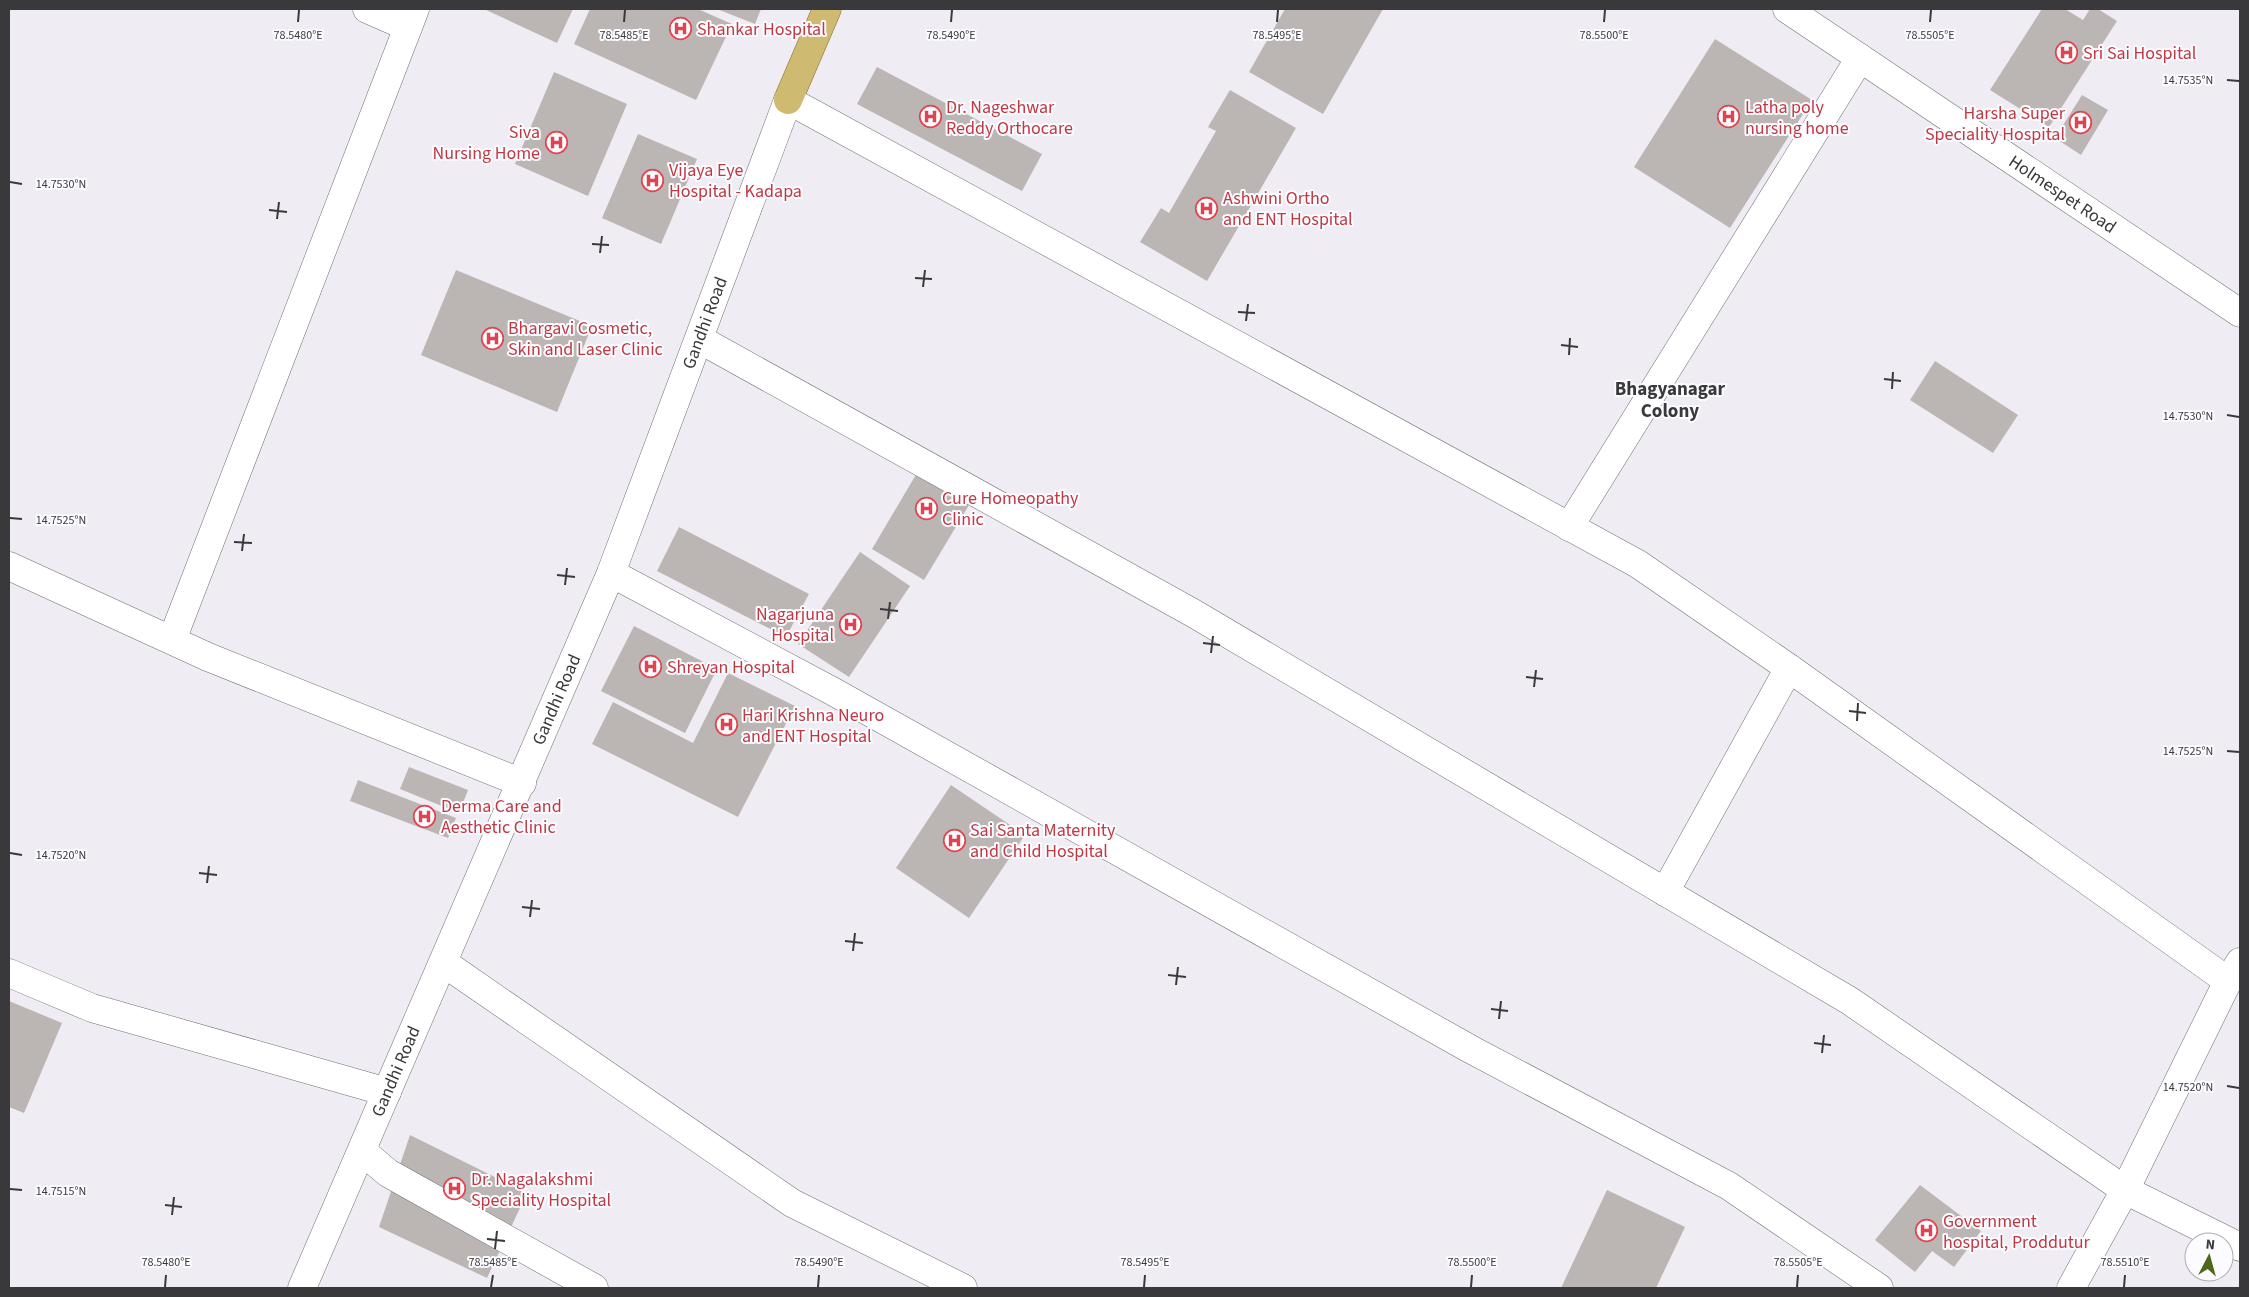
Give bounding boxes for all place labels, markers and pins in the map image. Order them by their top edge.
hospital icon: Shankar Hospital [669,17,693,41]
place label: Shankar Hospital [697,17,826,42]
hospital icon: Sri Sai Hospital [2055,41,2079,65]
place label: Sri Sai Hospital [2083,41,2196,66]
place label: Dr. Nageshwar Reddy Orthocare [946,95,1073,141]
place label: Latha poly nursing home [1745,95,1849,141]
place label: Harsha Super Speciality Hospital [1925,101,2066,147]
hospital icon: Dr. Nageshwar Reddy Orthocare [918,105,942,129]
hospital icon: Latha poly nursing home [1717,105,1741,129]
hospital icon: Harsha Super Speciality Hospital [2069,111,2093,135]
place label: Siva Nursing Home [433,120,540,166]
hospital icon: Siva Nursing Home [544,130,568,154]
place label: Vijaya Eye Hospital - Kadapa [669,158,802,204]
hospital icon: Vijaya Eye Hospital - Kadapa [641,168,665,192]
place label: Ashwini Ortho and ENT Hospital [1223,186,1353,232]
hospital icon: Ashwini Ortho and ENT Hospital [1195,196,1219,220]
place label: Bhargavi Cosmetic, Skin and Laser Clinic [508,316,663,362]
hospital icon: Bhargavi Cosmetic, Skin and Laser Clinic [480,326,504,350]
place label: Cure Homeopathy Clinic [942,486,1079,532]
hospital icon: Cure Homeopathy Clinic [914,496,938,520]
place label: Nagarjuna Hospital [756,602,834,648]
hospital icon: Nagarjuna Hospital [838,612,862,636]
hospital icon: Shreyan Hospital [639,655,663,679]
place label: Shreyan Hospital [667,655,795,680]
place label: Hari Krishna Neuro and ENT Hospital [742,703,884,749]
hospital icon: Hari Krishna Neuro and ENT Hospital [714,713,738,737]
place label: Derma Care and Aesthetic Clinic [441,794,562,840]
hospital icon: Derma Care and Aesthetic Clinic [413,804,437,828]
place label: Sai Santa Maternity and Child Hospital [970,818,1116,864]
hospital icon: Sai Santa Maternity and Child Hospital [942,828,966,852]
place label: Dr. Nagalakshmi Speciality Hospital [471,1167,611,1213]
hospital icon: Dr. Nagalakshmi Speciality Hospital [443,1177,467,1201]
place label: Government hospital, Proddutur [1943,1209,2091,1255]
hospital icon: Government hospital, Proddutur [1915,1219,1939,1243]

